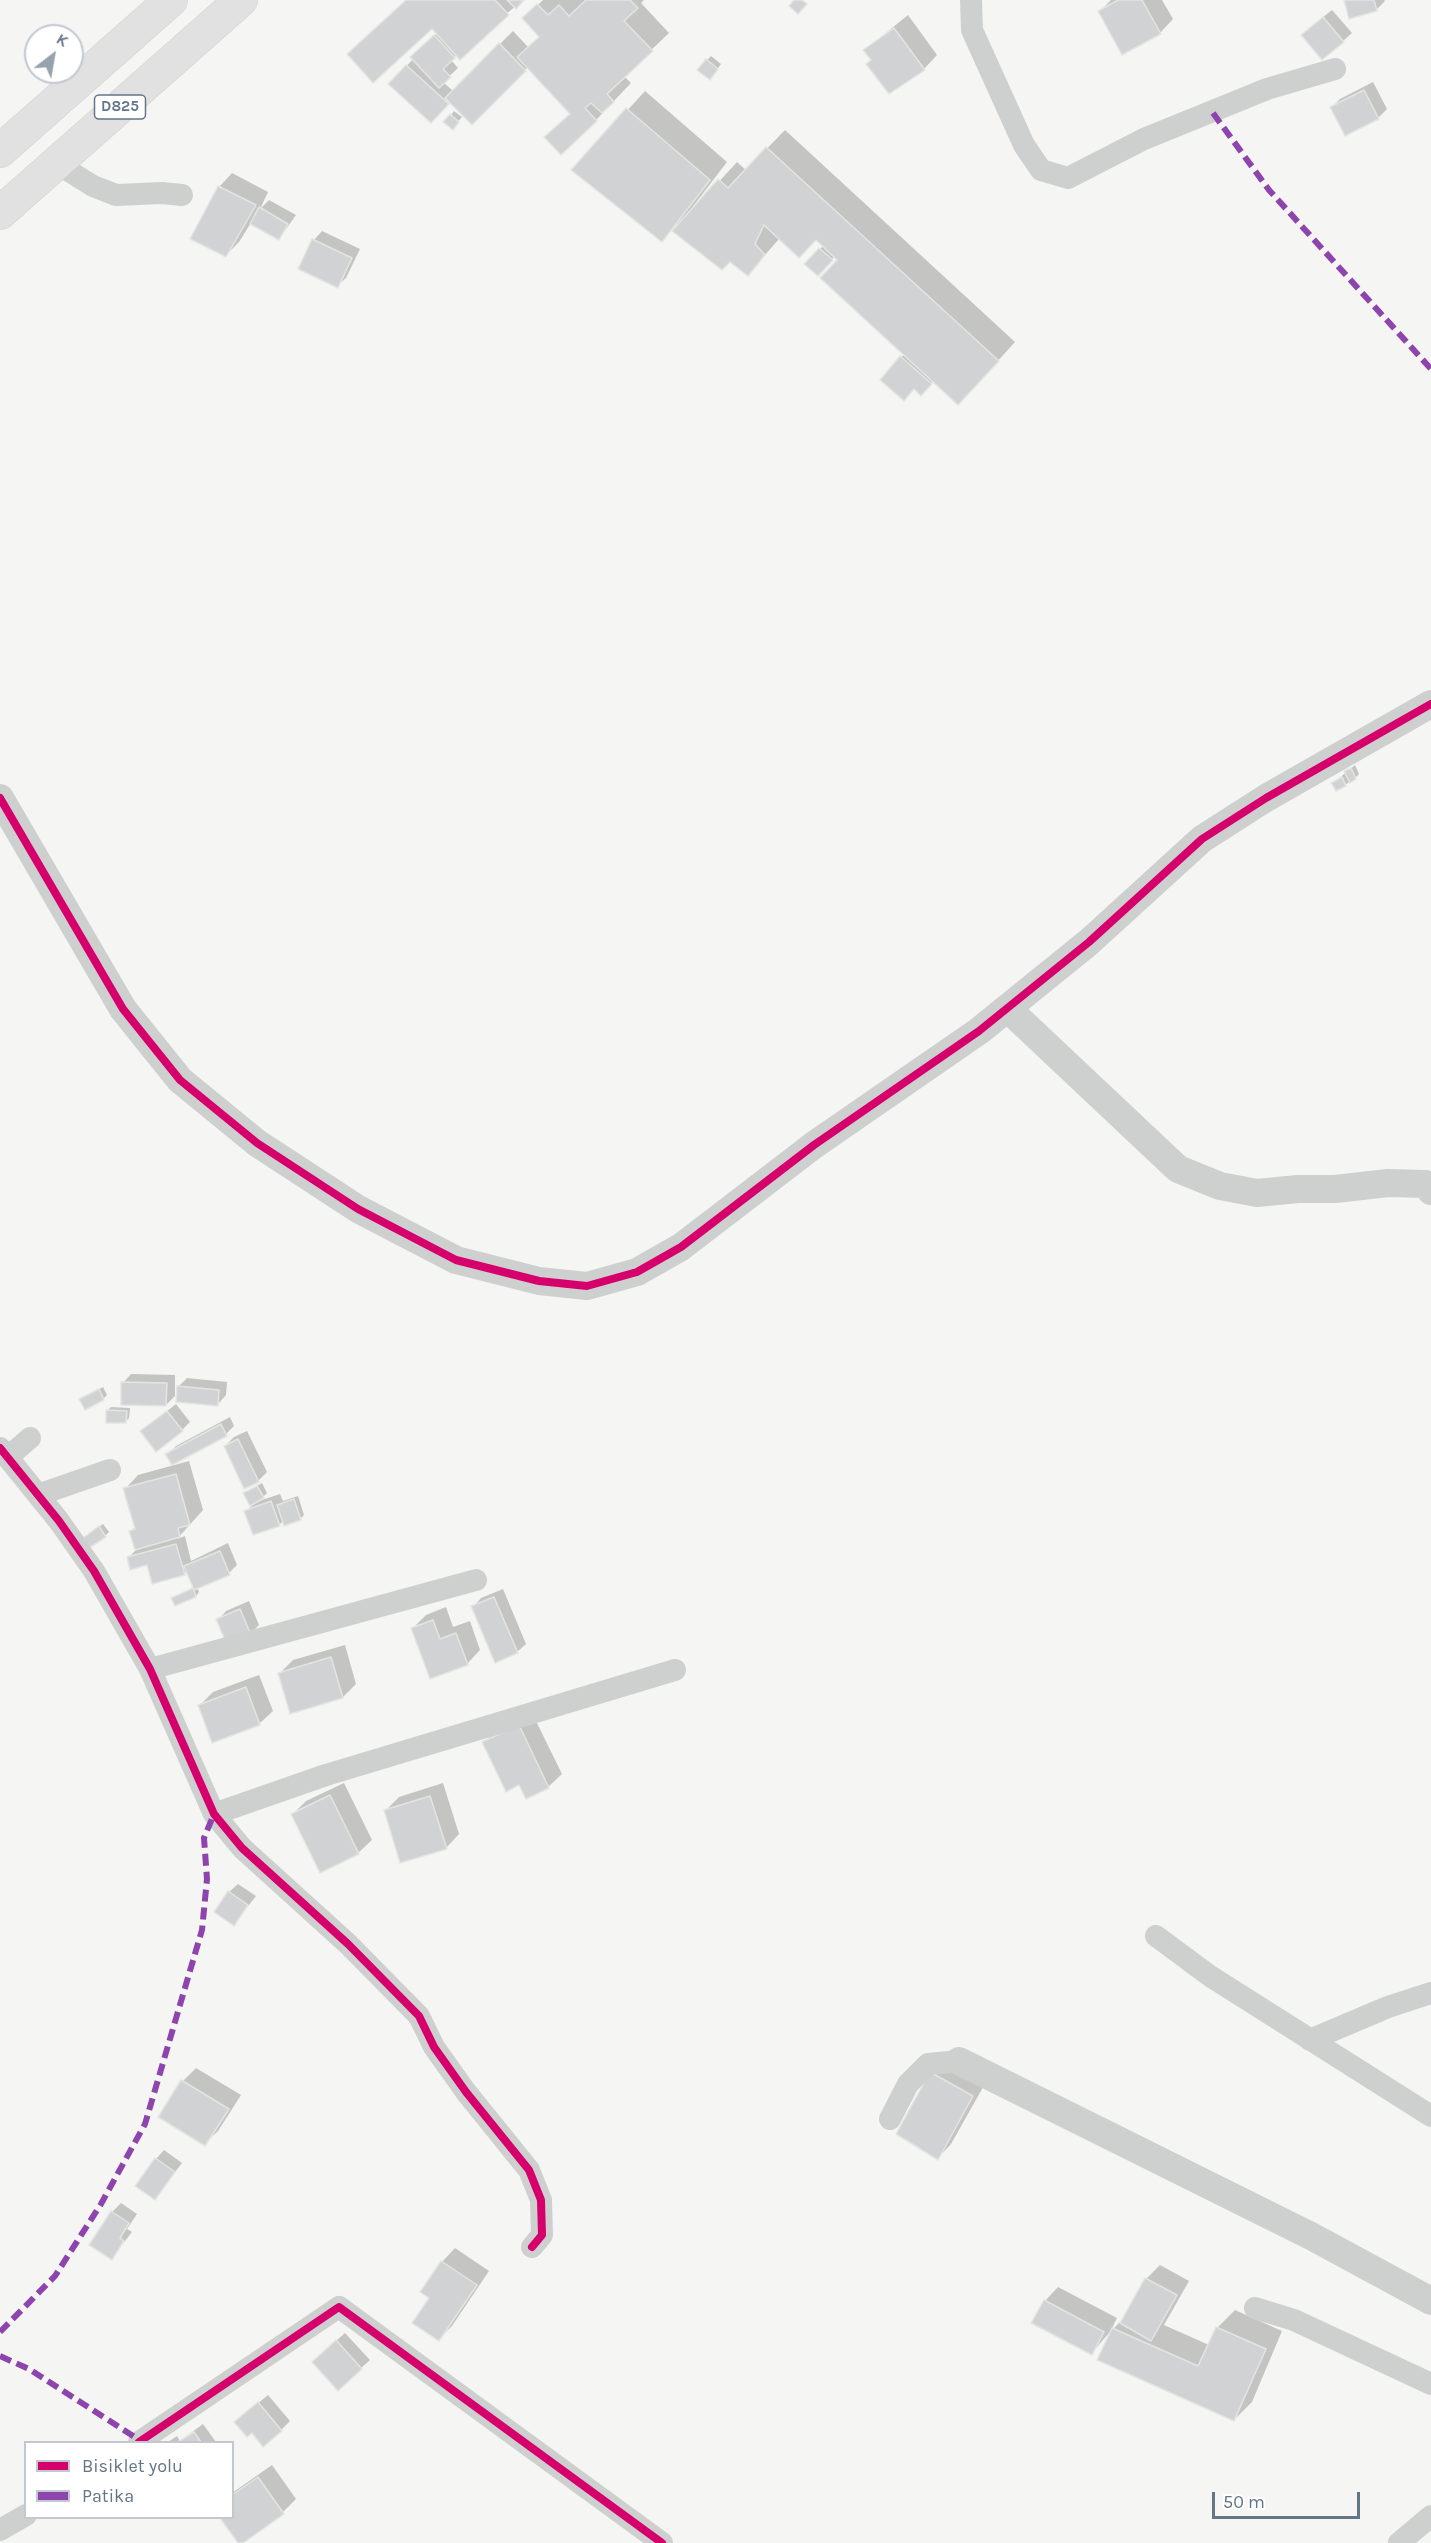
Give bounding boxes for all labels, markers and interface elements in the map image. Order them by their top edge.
north arrow [24,24,84,84]
text: K [53,29,72,51]
road number: D825 [94,95,146,119]
legend [24,2441,234,2519]
text: Bisiklet yolu [82,2455,183,2477]
scale bar [1215,2480,1364,2518]
text: Patika [82,2485,134,2507]
text: 50 m [1223,2491,1265,2513]

